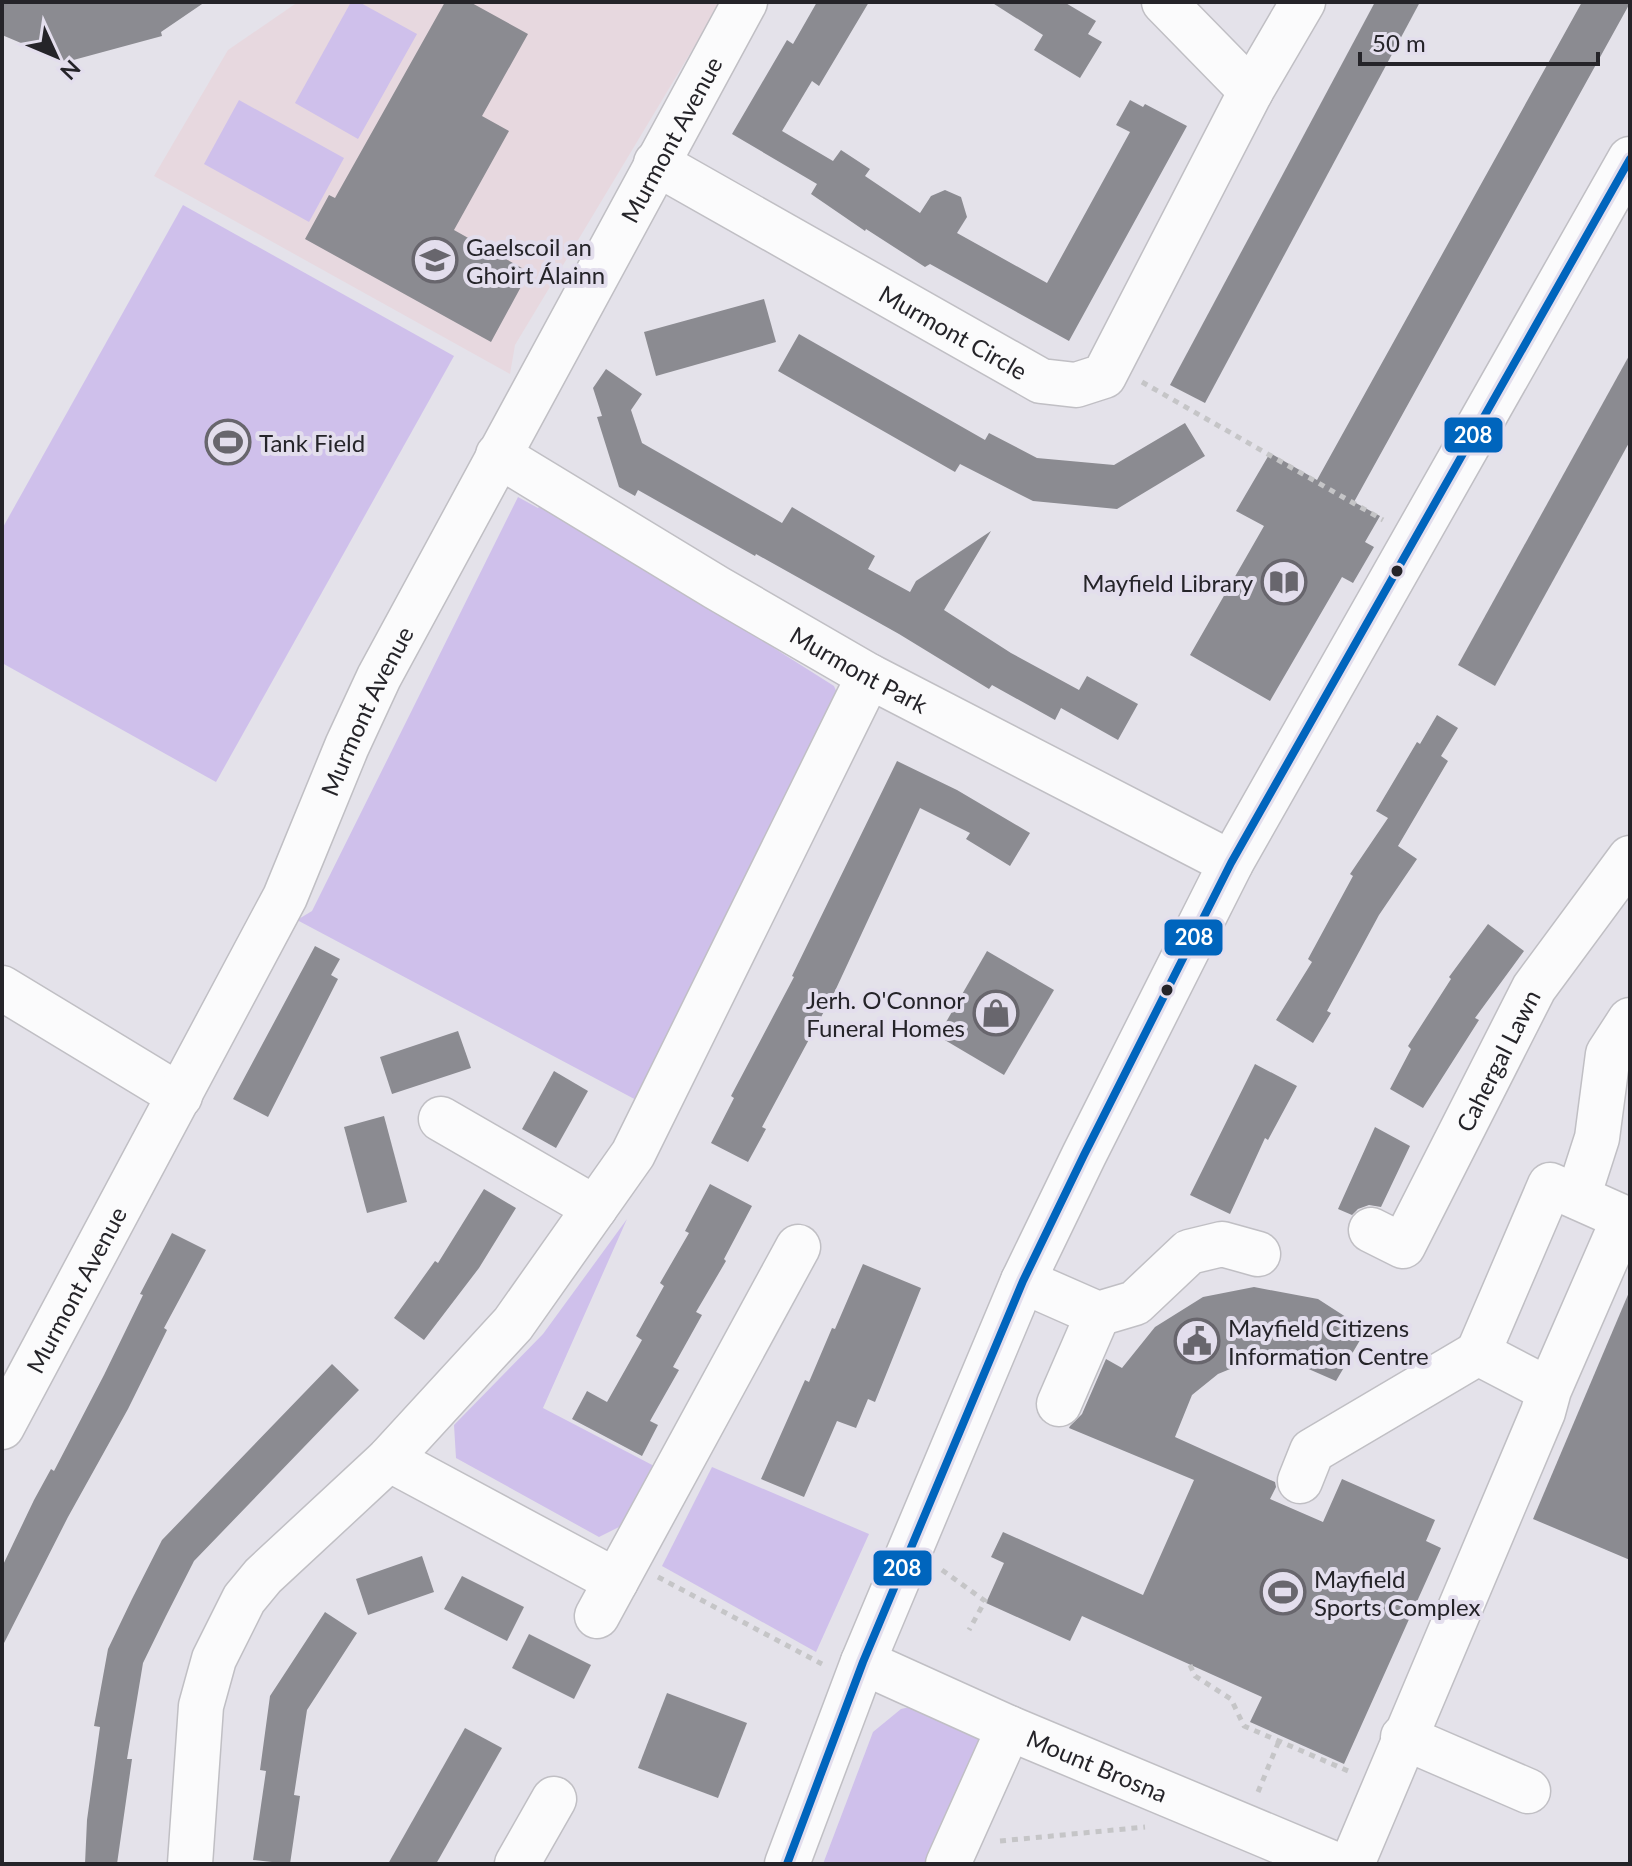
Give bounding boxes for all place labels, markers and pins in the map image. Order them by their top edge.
place label: Gaelscoil an Ghoirt Álainn [466,232,605,289]
school or university icon: Gaelscoil an Ghoirt Álainn [411,236,459,284]
sports icon: Tank Field [204,418,252,466]
place label: Tank Field [259,428,365,457]
library icon: Mayfield Library [1260,558,1308,606]
unlabelled marker [1389,563,1405,579]
place label: Mayfield Library [1082,568,1254,597]
unlabelled marker [1159,982,1175,998]
place label: Jerh. O'Connor Funeral Homes [806,985,965,1042]
shop icon: Jerh. O'Connor Funeral Homes [972,989,1020,1037]
place label: Mayfield Citizens Information Centre [1228,1313,1429,1370]
public building icon: Mayfield Citizens Information Centre [1173,1317,1221,1365]
place label: Mayfield Sports Complex [1314,1564,1480,1621]
sports icon: Mayfield Sports Complex [1259,1568,1307,1616]

